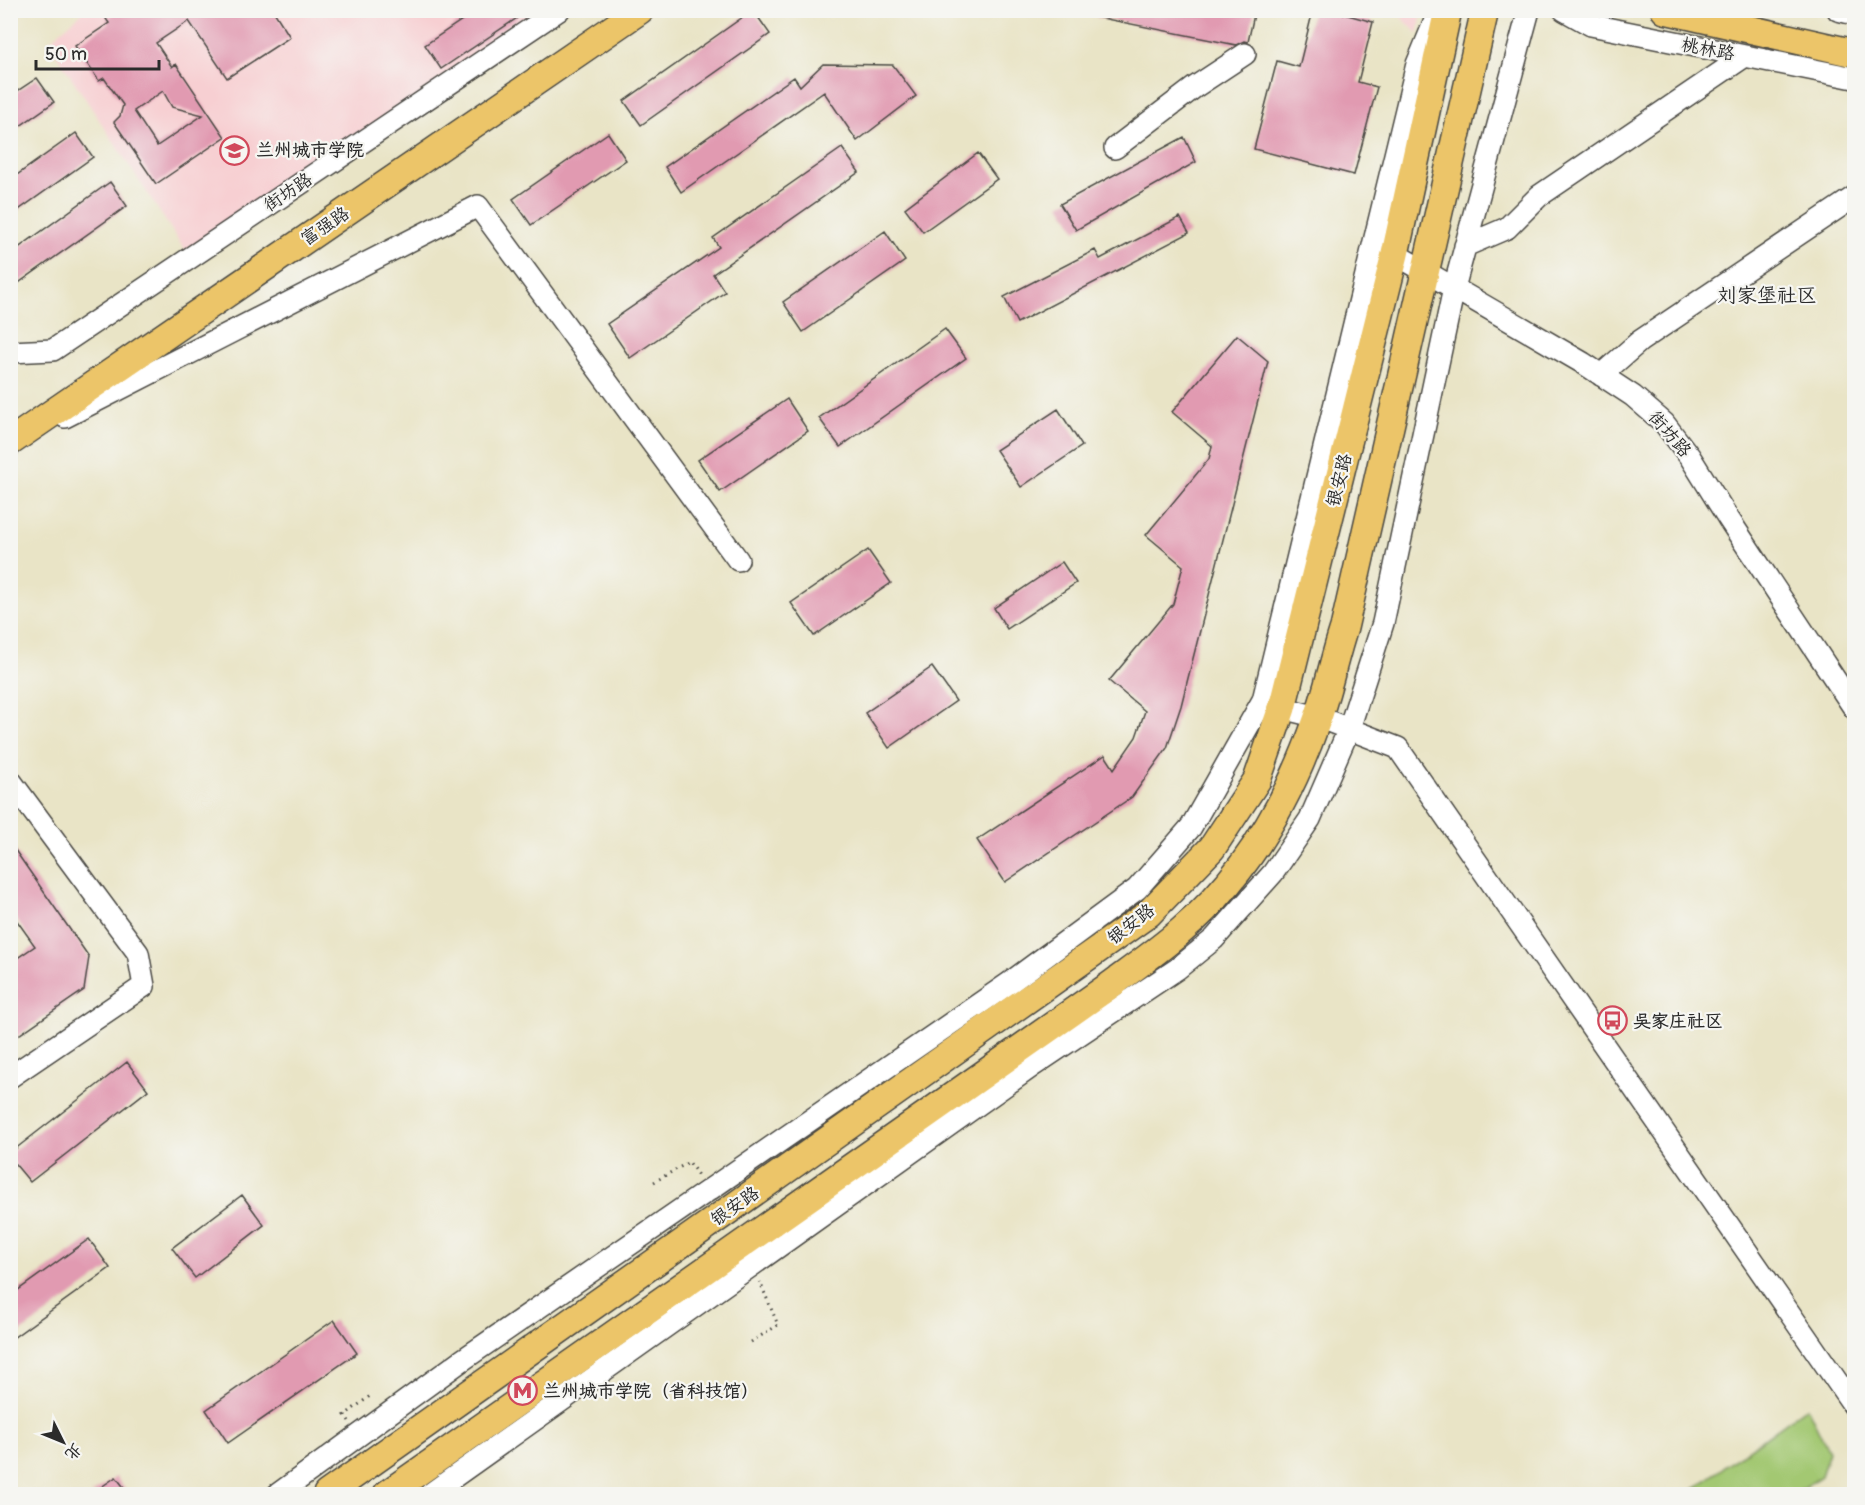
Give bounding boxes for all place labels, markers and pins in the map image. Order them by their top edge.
school or university icon: 兰州城市学院 [219,134,251,166]
place label: 兰州城市学院 [256,139,364,162]
bus stop icon: 吴家庄社区 [1596,1005,1628,1037]
place label: 吴家庄社区 [1633,1010,1723,1033]
metro station icon: 兰州城市学院（省科技馆） [506,1375,538,1407]
place label: 兰州城市学院（省科技馆） [543,1380,759,1403]

